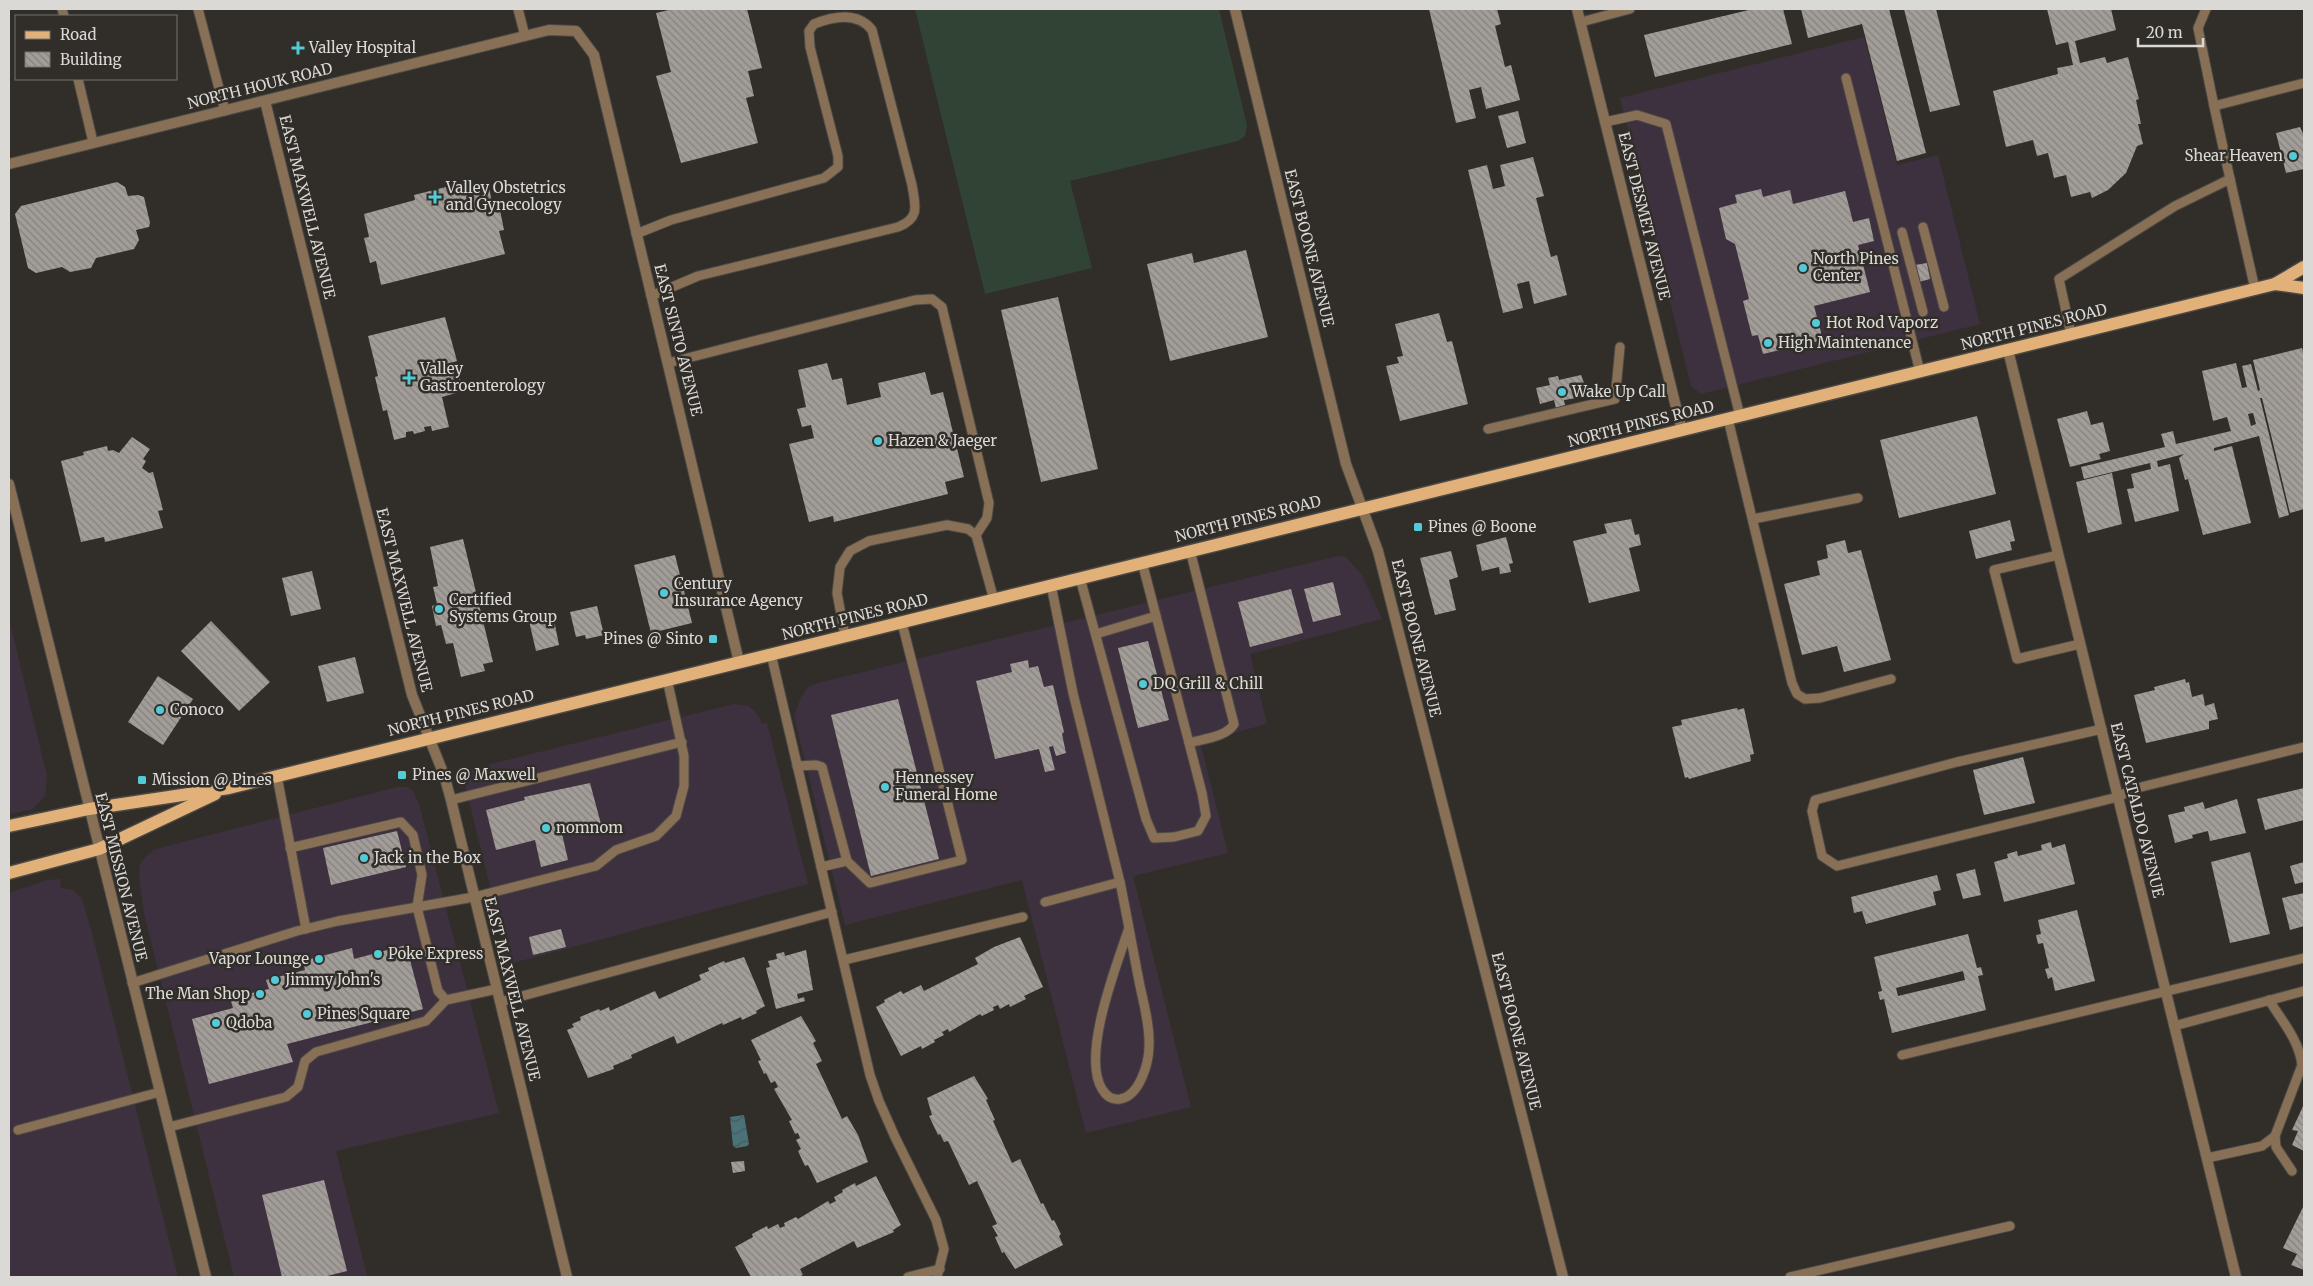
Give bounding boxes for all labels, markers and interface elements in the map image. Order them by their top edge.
legend [15,15,178,80]
scale bar [2138,15,2203,47]
text: 20 m [2146,23,2183,42]
text: Road [60,25,96,44]
place label: Valley Hospital [308,38,416,57]
marker: Valley Hospital [291,41,305,55]
text: Building [60,50,122,69]
street label: NORTH HOUK ROAD [185,58,335,113]
street label: EAST MAXWELL AVENUE [275,113,340,301]
street label: EAST DESMET AVENUE [1614,130,1675,302]
place label: Shear Heaven [2185,146,2283,165]
marker: Shear Heaven [2287,150,2299,162]
street label: EAST BOONE AVENUE [1281,167,1338,329]
place label: Valley Obstetrics and Gynecology [445,178,566,214]
marker: Valley Obstetrics and Gynecology [428,190,442,204]
place label: North Pines Center [1813,249,1899,285]
street label: EAST SINTO AVENUE [650,262,707,418]
marker: North Pines Center [1797,262,1809,274]
street label: NORTH PINES ROAD [1959,299,2109,354]
place label: Hot Rod Vaporz [1826,313,1938,332]
marker: Hot Rod Vaporz [1810,317,1822,329]
place label: High Maintenance [1778,333,1911,352]
marker: High Maintenance [1762,337,1774,349]
place label: Valley Gastroenterology [419,359,545,395]
marker: Valley Gastroenterology [402,371,416,385]
place label: Wake Up Call [1571,382,1666,401]
marker: Wake Up Call [1556,386,1568,398]
street label: NORTH PINES ROAD [1566,396,1716,451]
place label: Hazen & Jaeger [888,431,997,450]
marker: Hazen & Jaeger [872,435,884,447]
street label: NORTH PINES ROAD [1173,491,1323,546]
street label: EAST MAXWELL AVENUE [372,506,437,694]
place label: Pines @ Boone [1428,517,1536,536]
marker: Pines @ Boone [1412,521,1424,533]
street label: EAST BOONE AVENUE [1388,557,1445,719]
place label: Century Insurance Agency [674,574,803,610]
marker: Century Insurance Agency [658,587,670,599]
street label: NORTH PINES ROAD [780,589,930,644]
place label: Certified Systems Group [449,590,557,626]
marker: Certified Systems Group [433,603,445,615]
place label: Pines @ Sinto [603,629,703,648]
marker: Pines @ Sinto [707,633,719,645]
place label: DQ Grill & Chill [1153,674,1263,693]
marker: DQ Grill & Chill [1137,678,1149,690]
street label: NORTH PINES ROAD [386,685,536,740]
place label: Conoco [170,700,224,719]
marker: Conoco [154,704,166,716]
street label: EAST CATALDO AVENUE [2107,720,2169,900]
place label: Pines @ Maxwell [412,765,536,784]
place label: Hennessey Funeral Home [895,768,997,804]
marker: Pines @ Maxwell [396,769,408,781]
place label: Mission @ Pines [152,770,272,789]
marker: Mission @ Pines [136,774,148,786]
marker: Hennessey Funeral Home [879,781,891,793]
street label: EAST MISSION AVENUE [91,791,152,964]
place label: nomnom [556,818,623,837]
marker: nomnom [540,822,552,834]
place label: Jack in the Box [373,848,481,867]
marker: Jack in the Box [358,852,370,864]
street label: EAST MAXWELL AVENUE [480,895,545,1083]
place label: Poke Express [388,944,483,963]
marker: Poke Express [372,948,384,960]
place label: Vapor Lounge [208,949,309,968]
street label: EAST BOONE AVENUE [1488,950,1545,1112]
marker: Vapor Lounge [313,953,325,965]
place label: Jimmy John's [284,970,380,989]
marker: Jimmy John's [269,974,281,986]
place label: The Man Shop [145,984,250,1003]
marker: The Man Shop [254,988,266,1000]
place label: Pines Square [317,1004,410,1023]
marker: Pines Square [301,1008,313,1020]
place label: Qdoba [226,1013,272,1032]
marker: Qdoba [210,1017,222,1029]

